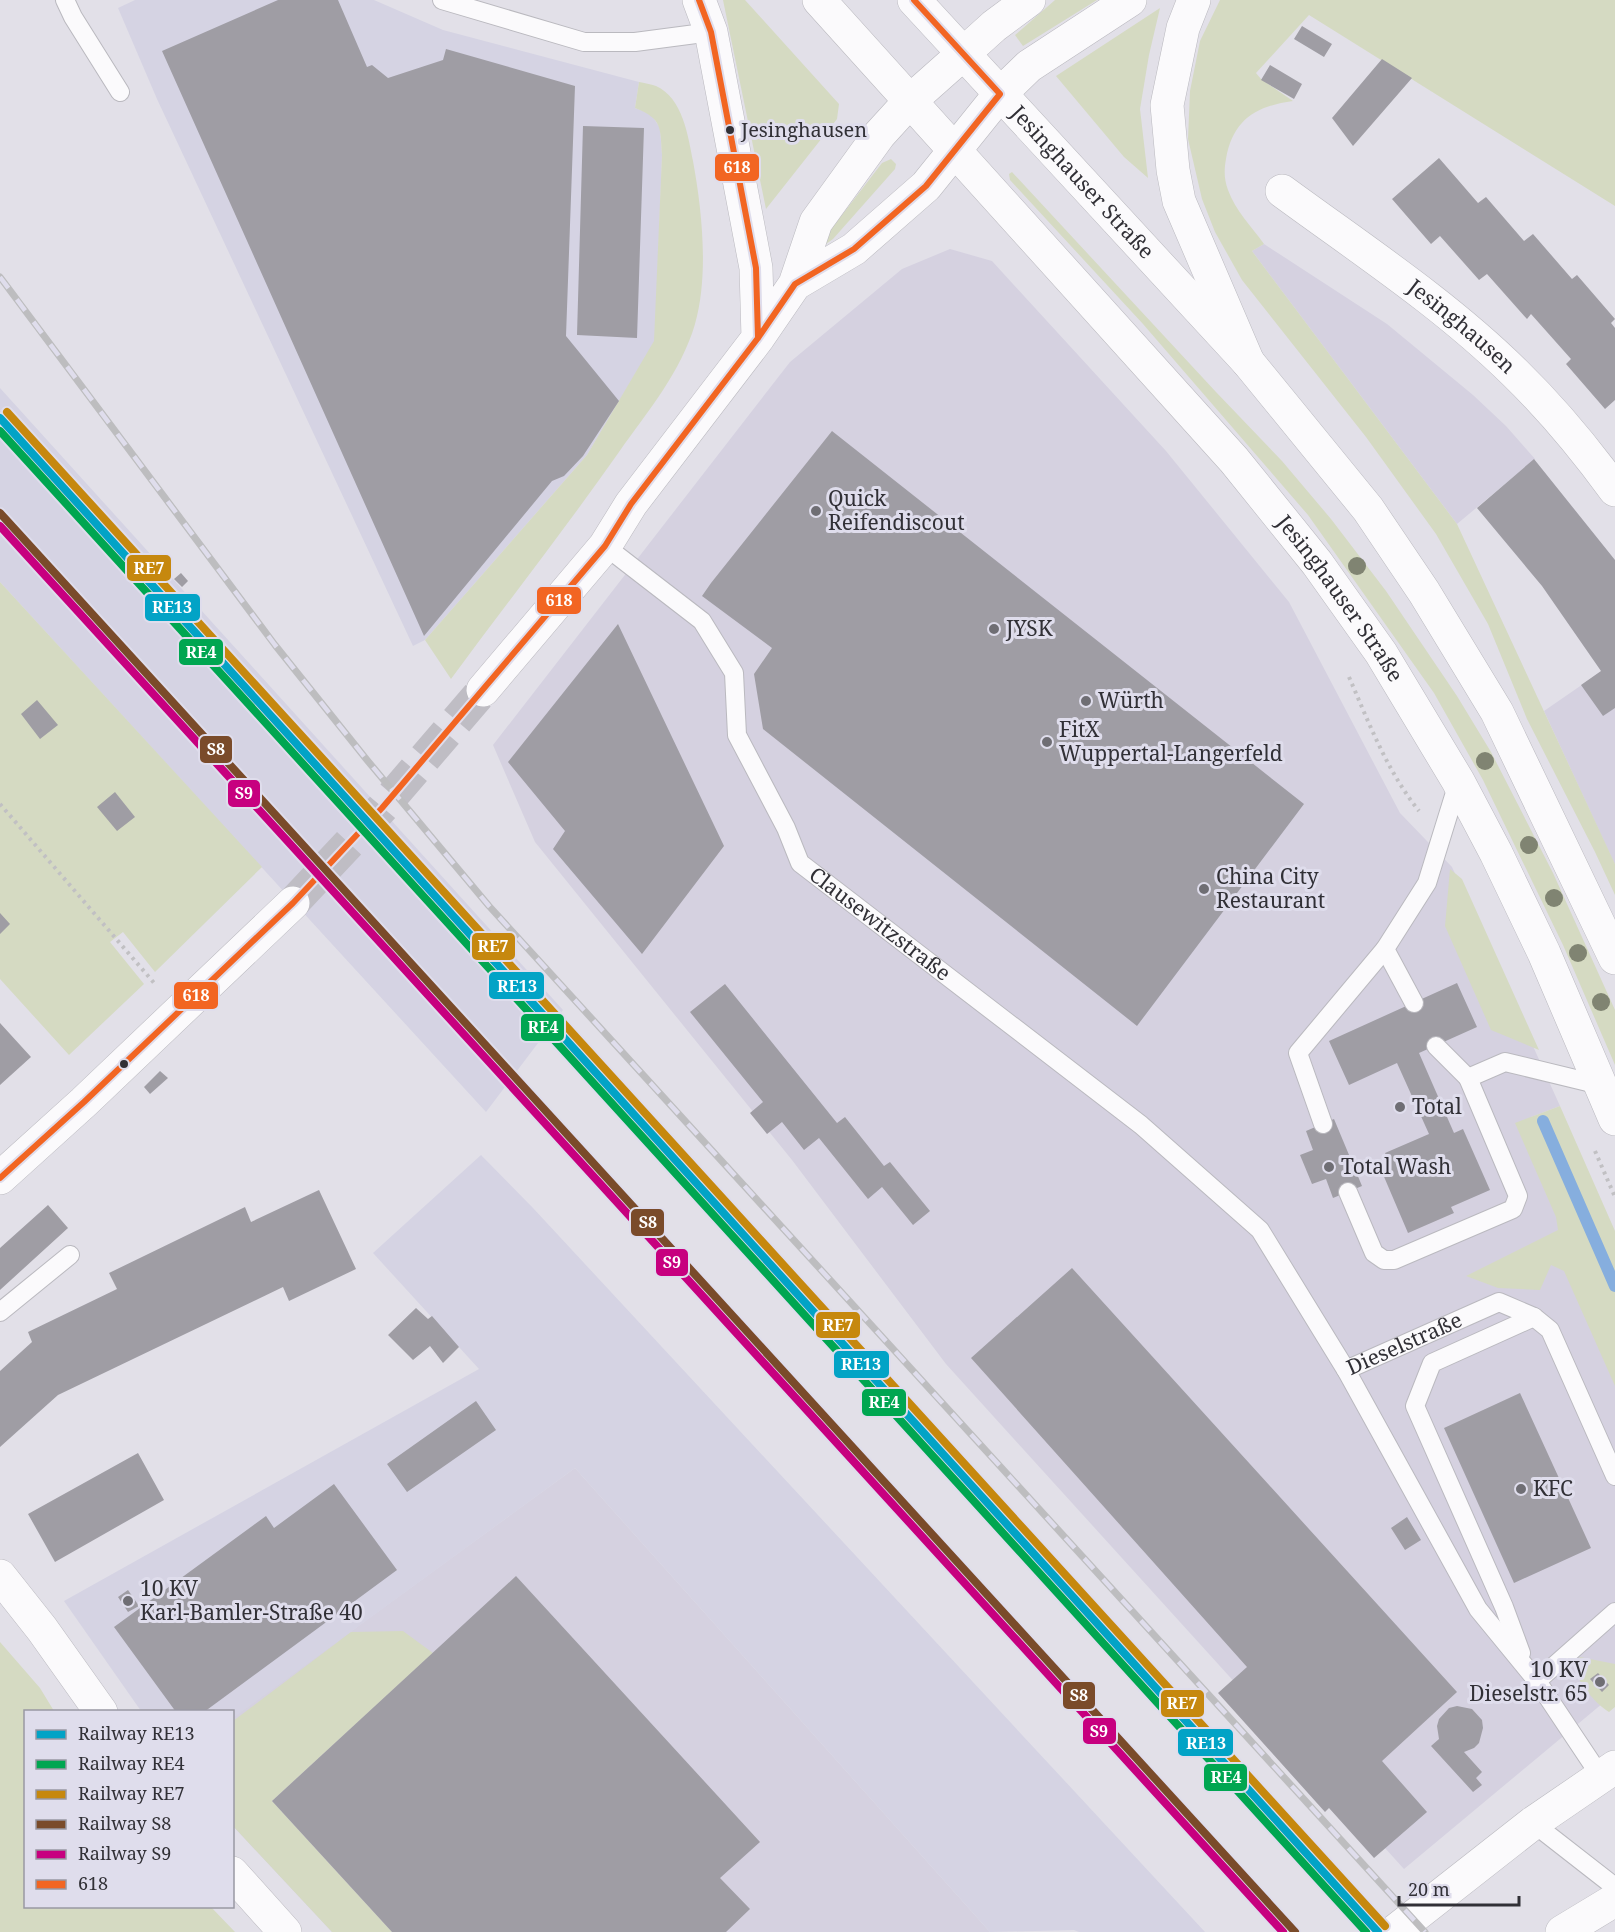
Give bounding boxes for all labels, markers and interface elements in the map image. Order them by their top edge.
street label: Jesinghauser Straße [1004,98,1161,264]
place label: Jesinghausen [740,116,867,143]
marker: Jesinghausen [724,124,736,136]
line badge: 618 [714,153,760,182]
text: 618 [723,156,751,178]
street label: Jesinghausen [1402,272,1522,379]
place label: Quick Reifendiscout [828,484,965,536]
marker: Quick Reifendiscout [809,504,823,518]
street label: Jesinghauser Straße [1270,508,1410,687]
line badge: RE7 [126,554,172,582]
text: RE7 [134,557,164,579]
line badge: 618 [536,586,582,615]
text: 618 [545,589,573,611]
line badge: RE13 [144,593,201,622]
text: RE13 [152,596,192,618]
place label: JYSK [1005,614,1053,642]
marker: JYSK [987,622,1001,636]
line badge: RE4 [178,638,224,666]
text: RE4 [186,641,216,663]
place label: Würth [1098,686,1164,714]
marker: Würth [1079,694,1093,708]
place label: FitX Wuppertal-Langerfeld [1059,715,1283,767]
line badge: S8 [199,735,233,764]
marker: FitX Wuppertal-Langerfeld [1040,735,1054,749]
text: S8 [207,738,225,760]
line badge: S9 [227,779,261,808]
text: S9 [235,782,253,804]
street label: Clausewitzstraße [804,860,957,987]
place label: China City Restaurant [1216,862,1325,914]
marker: China City Restaurant [1197,882,1211,896]
line badge: RE7 [471,932,516,961]
text: RE7 [478,935,508,957]
line badge: RE13 [488,971,545,1000]
text: RE13 [497,975,537,997]
line badge: 618 [173,981,219,1010]
text: 618 [182,984,210,1006]
line badge: RE4 [520,1013,565,1042]
text: RE4 [528,1016,558,1038]
unlabelled marker [118,1058,130,1070]
place label: Total [1412,1092,1462,1120]
marker: Total [1393,1100,1407,1114]
place label: Total Wash [1341,1152,1451,1180]
marker: Total Wash [1322,1160,1336,1174]
line badge: S8 [630,1208,665,1237]
text: S8 [639,1211,657,1233]
line badge: S9 [655,1248,689,1277]
text: S9 [663,1251,681,1273]
street label: Dieselstraße [1342,1305,1466,1381]
line badge: RE7 [815,1311,861,1339]
text: RE7 [823,1314,853,1336]
line badge: RE13 [833,1350,890,1379]
text: RE13 [841,1353,881,1375]
line badge: RE4 [861,1388,907,1417]
text: RE4 [869,1391,899,1413]
place label: KFC [1533,1474,1573,1502]
marker: KFC [1514,1482,1528,1496]
place label: 10 KV Karl-Bamler-Straße 40 [140,1574,363,1626]
marker: 10 KV Karl-Bamler-Straße 40 [121,1594,135,1608]
place label: 10 KV Dieselstr. 65 [1469,1655,1589,1707]
marker: 10 KV Dieselstr. 65 [1593,1675,1607,1689]
line badge: S8 [1062,1681,1096,1710]
text: S8 [1070,1684,1088,1706]
line badge: RE7 [1160,1689,1205,1718]
text: RE7 [1167,1692,1197,1714]
legend [24,1710,234,1908]
line badge: S9 [1082,1717,1117,1745]
text: S9 [1090,1720,1108,1742]
text: Railway RE13 [78,1721,195,1745]
line badge: RE13 [1177,1728,1234,1757]
text: RE13 [1186,1732,1226,1754]
text: Railway RE4 [78,1751,185,1775]
line badge: RE4 [1203,1763,1248,1792]
text: RE4 [1211,1766,1241,1788]
text: Railway RE7 [78,1781,185,1805]
text: Railway S8 [78,1811,171,1835]
text: Railway S9 [78,1841,171,1865]
scale bar [1399,1869,1519,1907]
text: 618 [78,1871,108,1895]
text: 20 m [1408,1877,1450,1901]

